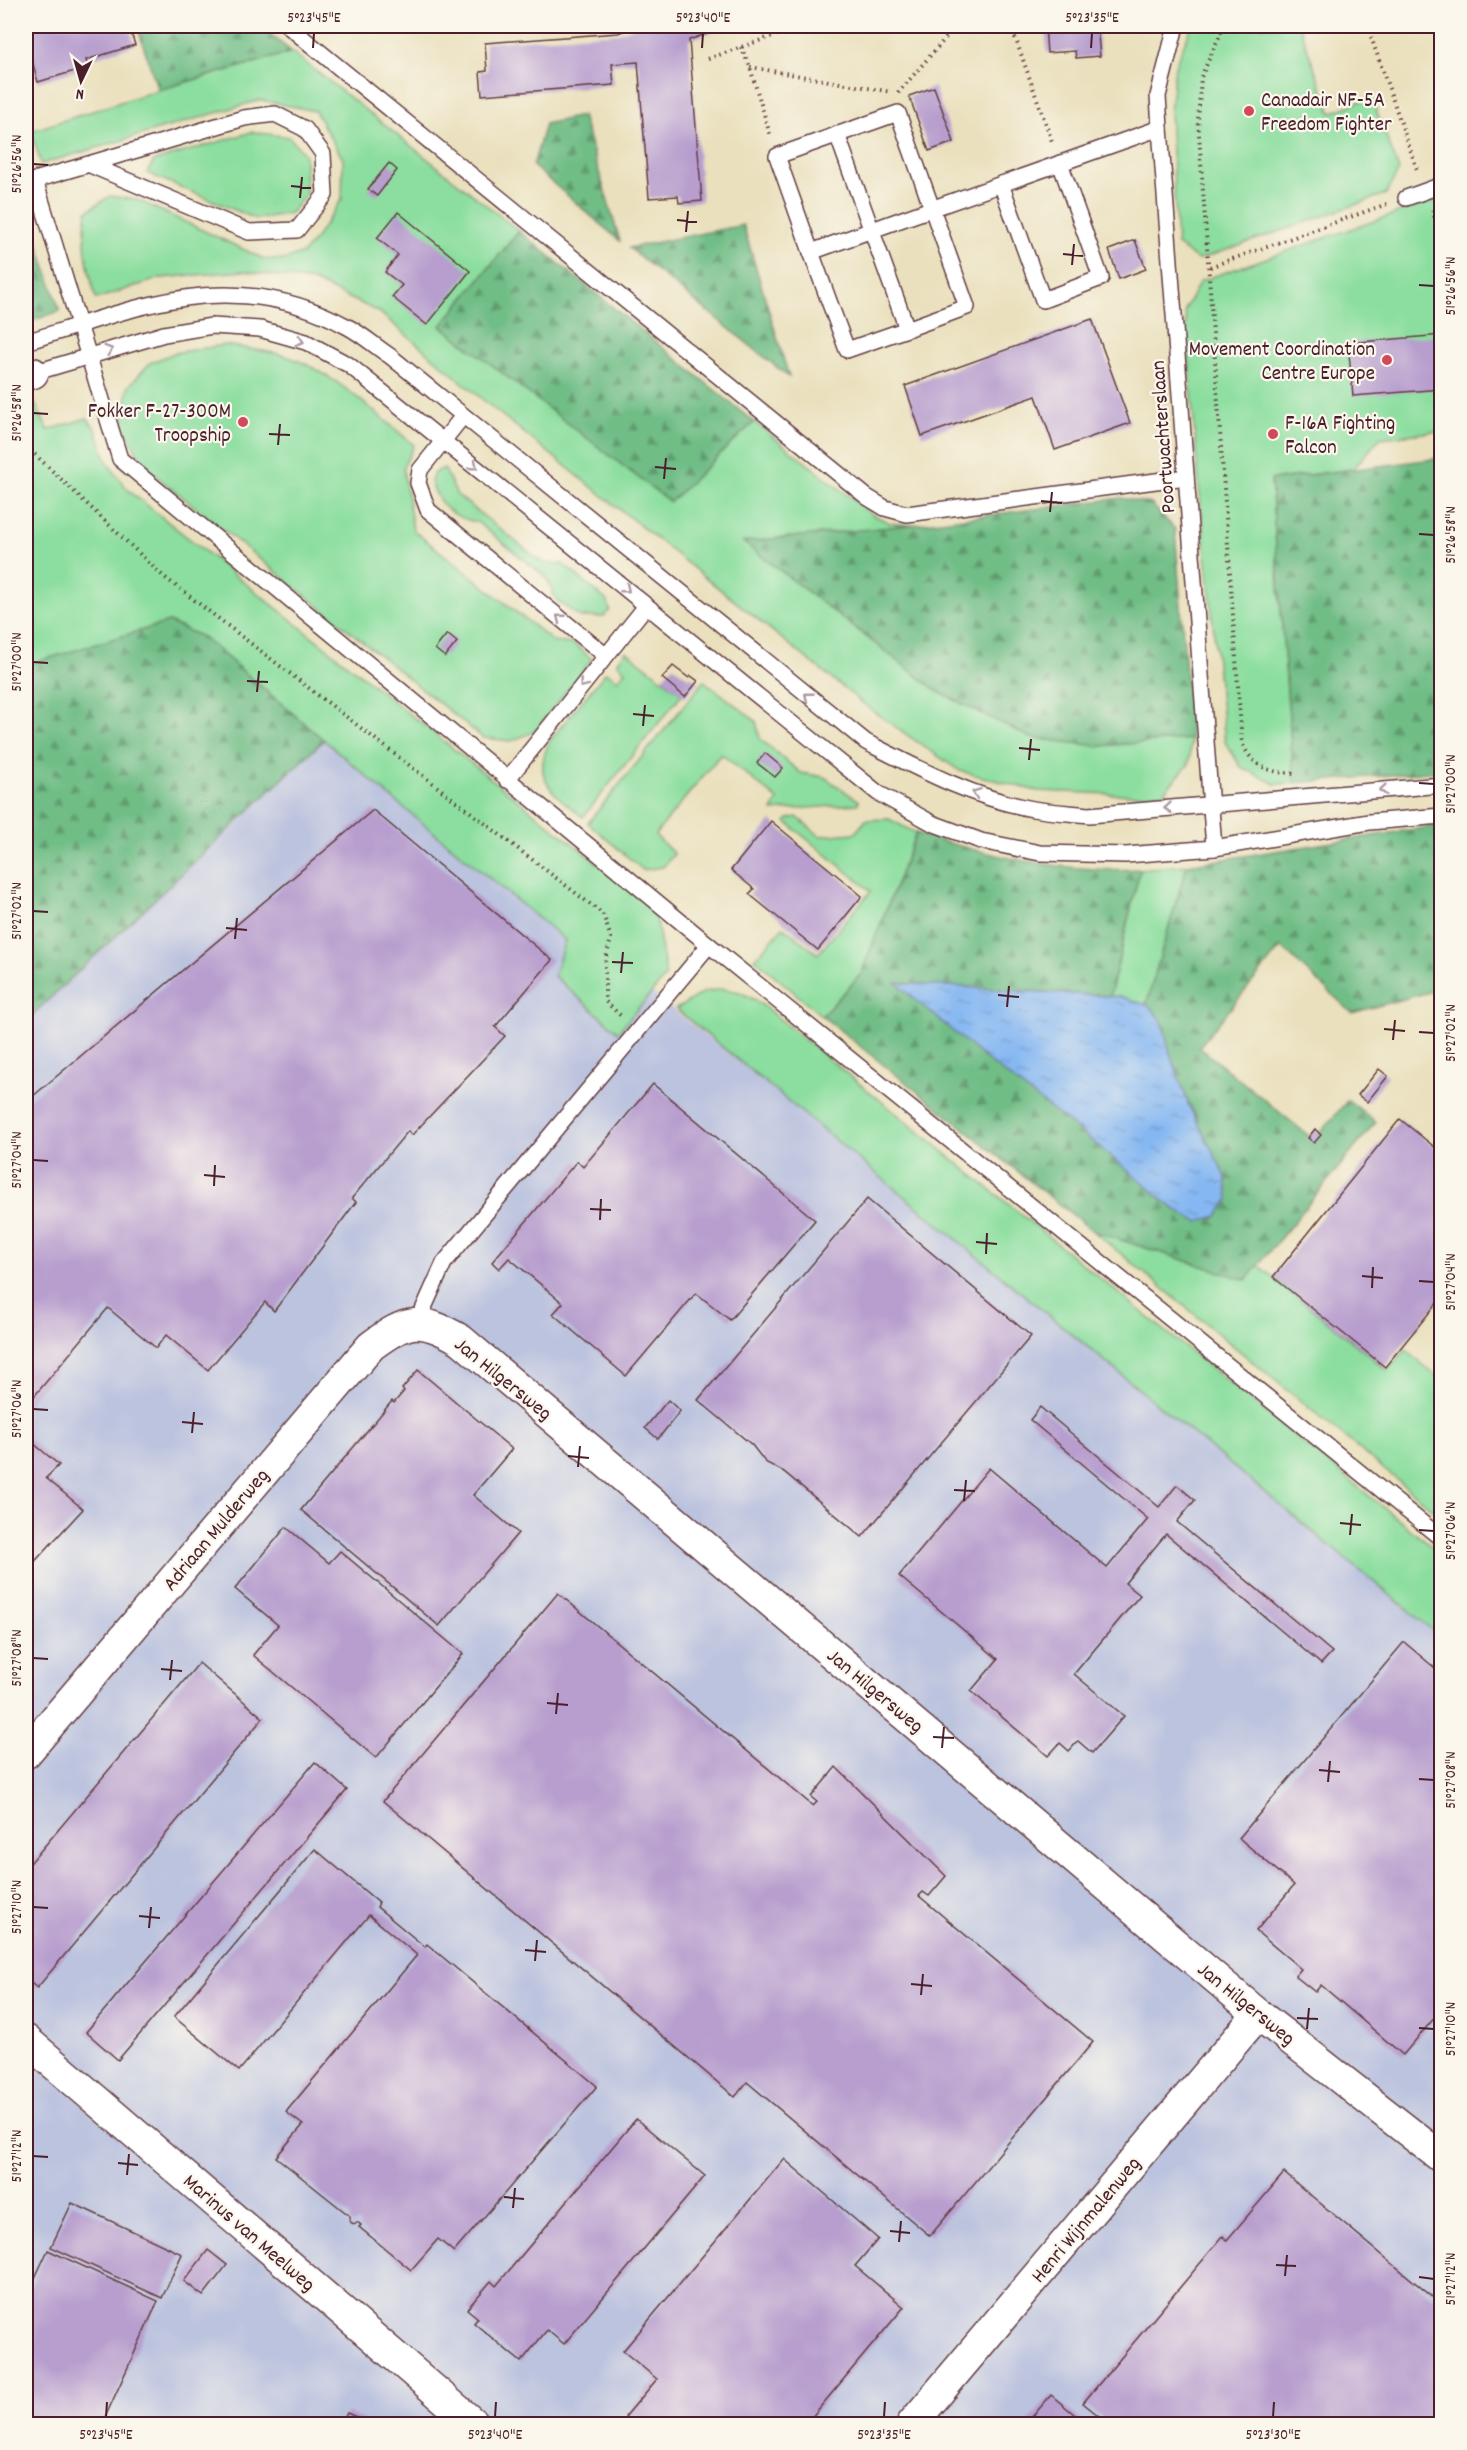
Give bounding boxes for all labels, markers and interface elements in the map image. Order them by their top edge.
text: 5°23'45"E [287,8,341,30]
text: 5°23'40"E [676,8,730,30]
text: 5°23'35"E [1065,8,1119,30]
north arrow [51,51,111,111]
text: N [75,82,85,105]
place label: Canadair NF-5A Freedom Fighter [1261,87,1392,141]
marker: Canadair NF-5A Freedom Fighter [1242,104,1256,118]
text: 51°26'56"N [7,135,29,193]
text: 51°26'56"N [1441,257,1463,315]
one-way arrow [294,334,305,346]
place label: Movement Coordination Centre Europe [1189,336,1375,390]
one-way arrow [104,345,114,357]
marker: Movement Coordination Centre Europe [1380,353,1394,367]
street label: Poortwachterslaan [1145,359,1185,514]
text: 51°26'58"N [7,384,29,442]
place label: Fokker F-27-300M Troopship [88,398,231,452]
place label: F-16A Fighting Falcon [1285,410,1395,464]
marker: Fokker F-27-300M Troopship [236,415,250,429]
marker: F-16A Fighting Falcon [1266,427,1280,441]
one-way arrow [467,459,478,470]
text: 51°26'58"N [1441,506,1463,564]
one-way arrow [619,582,630,593]
one-way arrow [556,614,567,625]
text: 51°27'00"N [7,632,29,692]
one-way arrow [579,677,590,688]
one-way arrow [804,692,815,703]
text: 51°27'00"N [1441,754,1463,814]
one-way arrow [1379,783,1388,796]
one-way arrow [971,787,982,800]
one-way arrow [1163,801,1173,814]
text: 51°27'02"N [7,882,29,940]
text: 51°27'02"N [1441,1004,1463,1062]
text: 51°27'04"N [7,1131,29,1189]
text: 51°27'04"N [1441,1253,1463,1311]
street label: Jan Hilgersweg [447,1331,558,1429]
text: 51°27'06"N [7,1380,29,1438]
street label: Adriaan Mulderweg [157,1463,278,1599]
text: 51°27'06"N [1441,1502,1463,1560]
text: 51°27'08"N [7,1629,29,1687]
street label: Jan Hilgersweg [819,1643,929,1742]
text: 51°27'08"N [1441,1751,1463,1809]
text: 51°27'10"N [7,1880,29,1934]
street label: Jan Hilgersweg [1190,1956,1301,2054]
text: 51°27'10"N [1441,2002,1463,2056]
text: 51°27'12"N [7,2130,29,2182]
street label: Henri Wijnmalenweg [1025,2151,1149,2291]
street label: Marinus van Meelweg [175,2168,321,2300]
text: 51°27'12"N [1441,2253,1463,2305]
text: 5°23'45"E [79,2425,133,2447]
text: 5°23'40"E [468,2425,522,2447]
text: 5°23'35"E [857,2425,911,2447]
text: 5°23'30"E [1246,2425,1301,2447]

